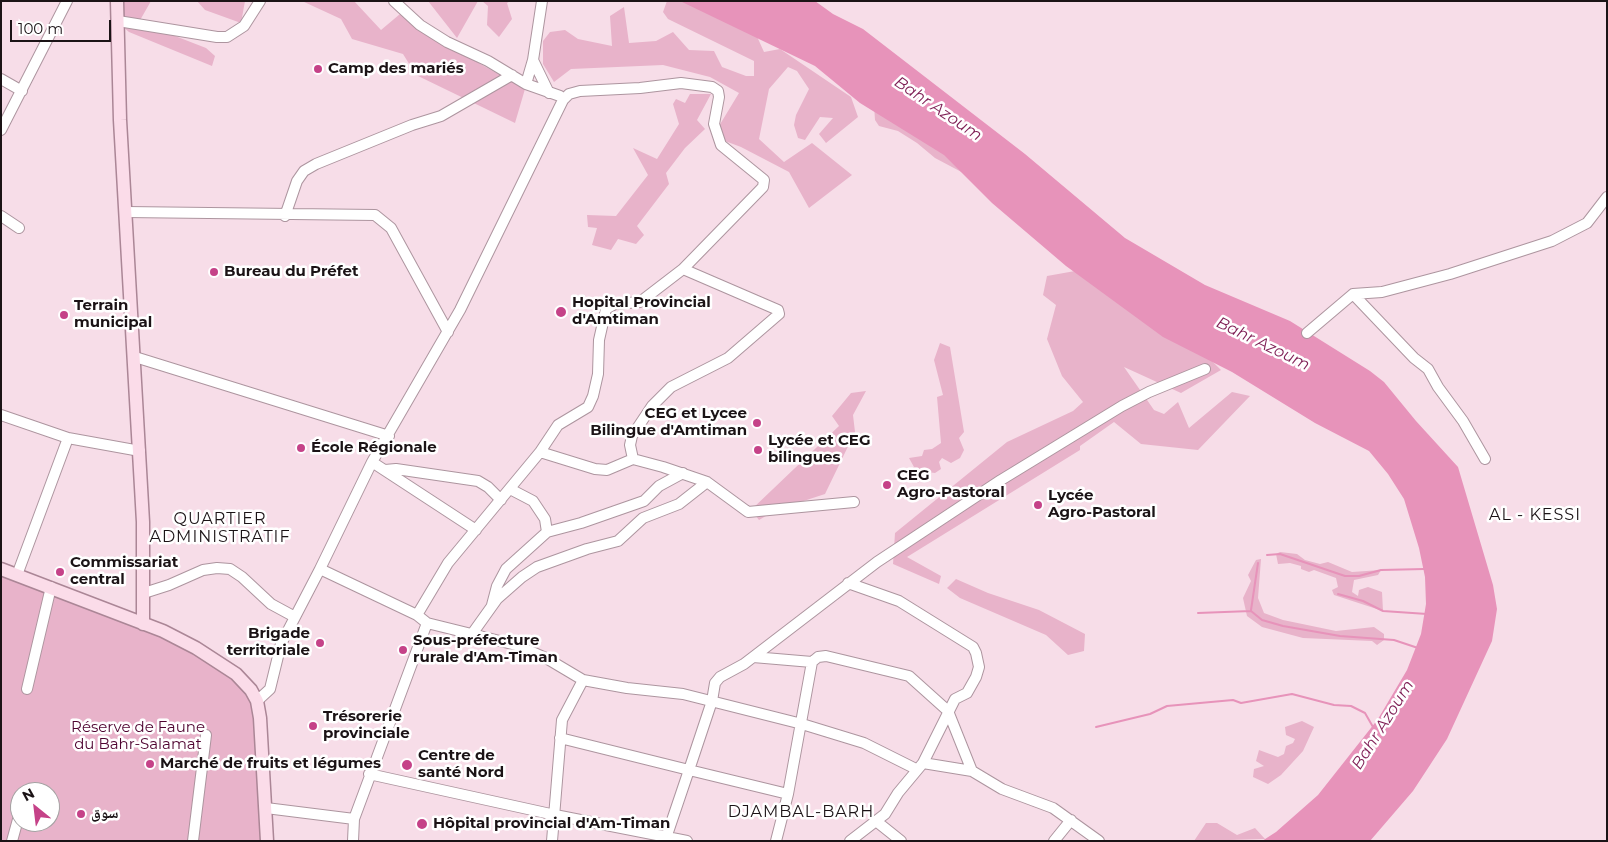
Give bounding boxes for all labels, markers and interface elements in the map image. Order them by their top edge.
scale bar [12,10,114,42]
text: 100 m [18,19,63,38]
place label: Camp des mariés [328,60,464,78]
marker: Camp des mariés [312,63,324,75]
water label: Bahr Azoum [891,73,985,145]
place label: Bureau du Préfet [224,263,358,281]
marker: Bureau du Préfet [208,266,220,278]
place label: Hopital Provincial d'Amtiman [572,294,711,329]
place label: Terrain municipal [74,297,152,332]
marker: Hopital Provincial d'Amtiman [554,305,568,319]
marker: Terrain municipal [58,309,70,321]
water label: Bahr Azoum [1213,313,1313,375]
place label: CEG et Lycee Bilingue d'Amtiman [590,405,747,440]
marker: CEG et Lycee Bilingue d'Amtiman [751,417,763,429]
place label: Lycée et CEG bilingues [768,432,870,467]
place label: École Régionale [311,439,437,457]
marker: École Régionale [295,442,307,454]
marker: Lycée et CEG bilingues [752,444,764,456]
place label: CEG Agro-Pastoral [897,467,1005,502]
marker: CEG Agro-Pastoral [881,479,893,491]
place label: Lycée Agro-Pastoral [1048,487,1156,522]
marker: Lycée Agro-Pastoral [1032,499,1044,511]
district label: AL - KESSI [1488,505,1582,525]
district label: QUARTIER ADMINISTRATIF [148,509,292,547]
place label: Commissariat central [70,554,178,589]
marker: Commissariat central [54,566,66,578]
place label: Brigade territoriale [227,625,310,660]
place label: Sous-préfecture rurale d'Am-Timan [413,632,558,667]
marker: Brigade territoriale [314,637,326,649]
marker: Sous-préfecture rurale d'Am-Timan [397,644,409,656]
water label: Bahr Azoum [1348,677,1418,773]
place label: Trésorerie provinciale [323,708,410,743]
park label: Réserve de Faune du Bahr-Salamat [71,719,205,754]
marker: Trésorerie provinciale [307,720,319,732]
place label: Centre de santé Nord [418,747,504,782]
place label: Marché de fruits et légumes [160,755,381,773]
marker: Marché de fruits et légumes [144,758,156,770]
marker: Centre de santé Nord [400,758,414,772]
north arrow [10,782,60,832]
text: N [19,784,38,805]
district label: DJAMBAL-BARH [726,802,876,822]
place label: سوق [91,805,119,823]
marker: سوق [75,808,87,820]
place label: Hôpital provincial d'Am-Timan [433,815,670,833]
marker: Hôpital provincial d'Am-Timan [415,817,429,831]

